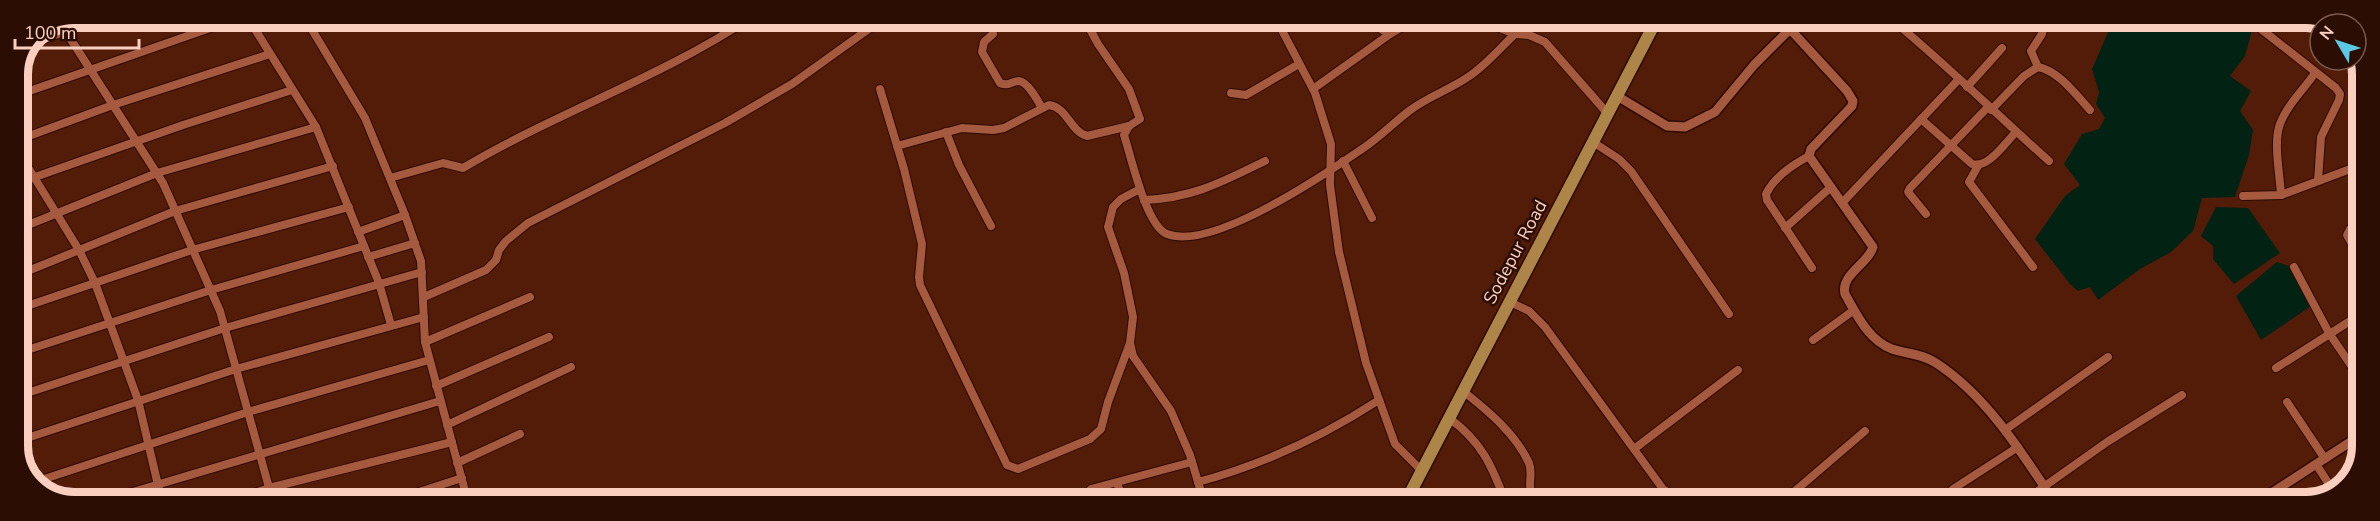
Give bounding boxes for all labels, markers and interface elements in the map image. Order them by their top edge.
scale bar [15,12,140,50]
north arrow [2308,12,2368,72]
text: 100 m [24,21,76,45]
text: N [2315,22,2339,45]
street label: Sodepur Road [1477,196,1553,308]

